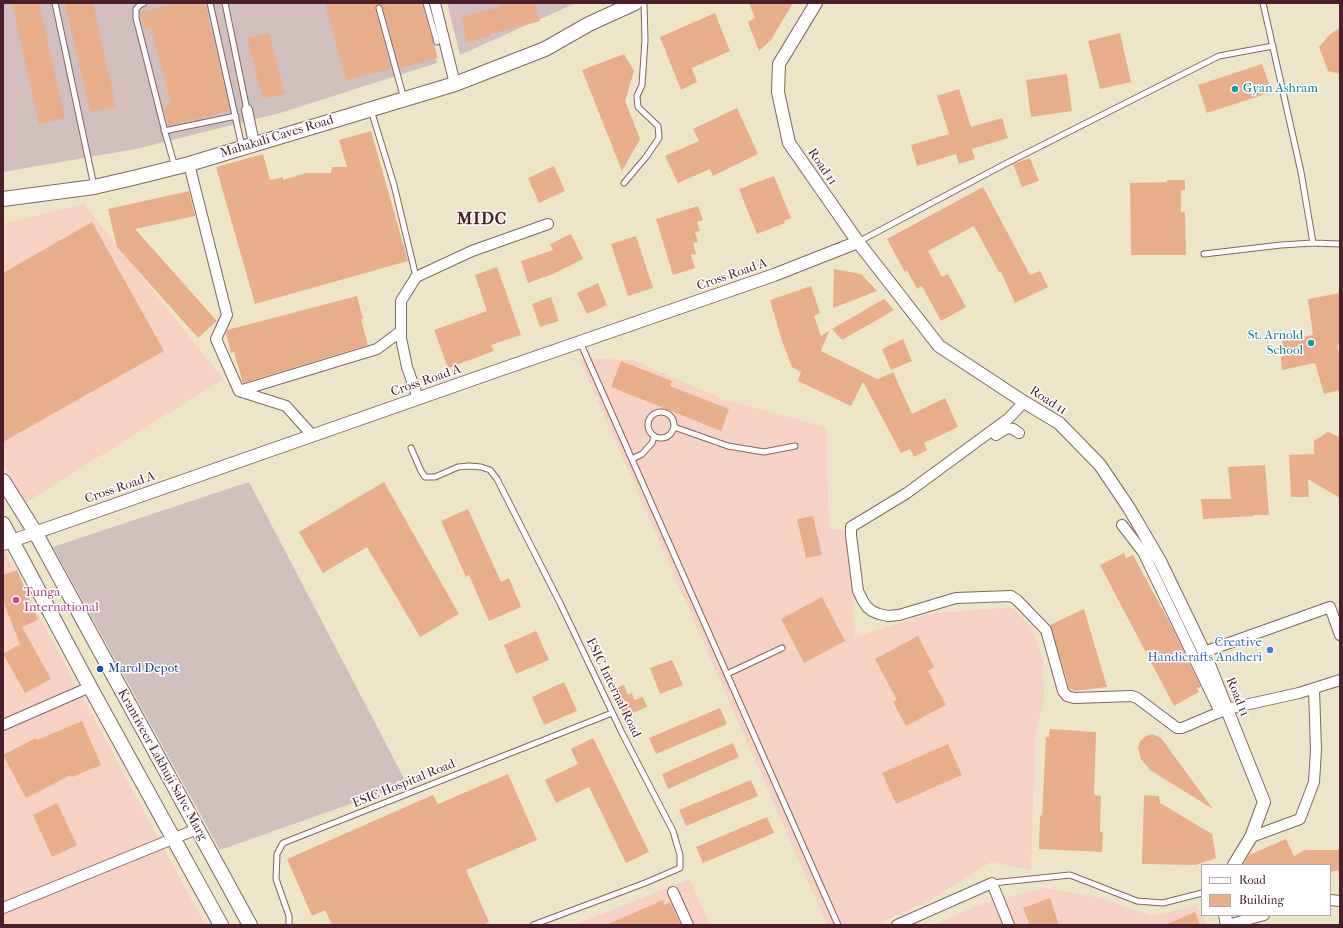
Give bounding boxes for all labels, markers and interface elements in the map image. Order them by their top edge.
place label: Gyan Ashram [1243,81,1318,97]
marker: Gyan Ashram [1230,84,1240,94]
street label: Mahakali Caves Road [218,112,336,162]
street label: Road 11 [804,146,840,188]
district label: MIDC [457,210,507,230]
street label: Cross Road A [695,256,769,294]
place label: St. Arnold School [1248,328,1303,359]
marker: St. Arnold School [1306,338,1316,348]
street label: Cross Road A [389,362,463,400]
street label: Road 11 [1027,383,1069,419]
street label: Cross Road A [83,469,157,507]
place label: Tunga International [24,585,99,616]
marker: Tunga International [11,595,21,605]
place label: Creative Handicrafts Andheri [1148,635,1262,666]
street label: ESIC Internal Road [582,636,644,740]
marker: Creative Handicrafts Andheri [1265,645,1275,655]
place label: Marol Depot [108,661,179,677]
marker: Marol Depot [95,664,105,674]
street label: Road 11 [1222,675,1252,719]
street label: Krantiveer Lakhuji Salve Marg [114,686,210,844]
street label: ESIC Hospital Road [350,756,458,812]
legend [1201,864,1331,916]
text: Road [1239,873,1266,887]
text: Building [1239,893,1284,907]

